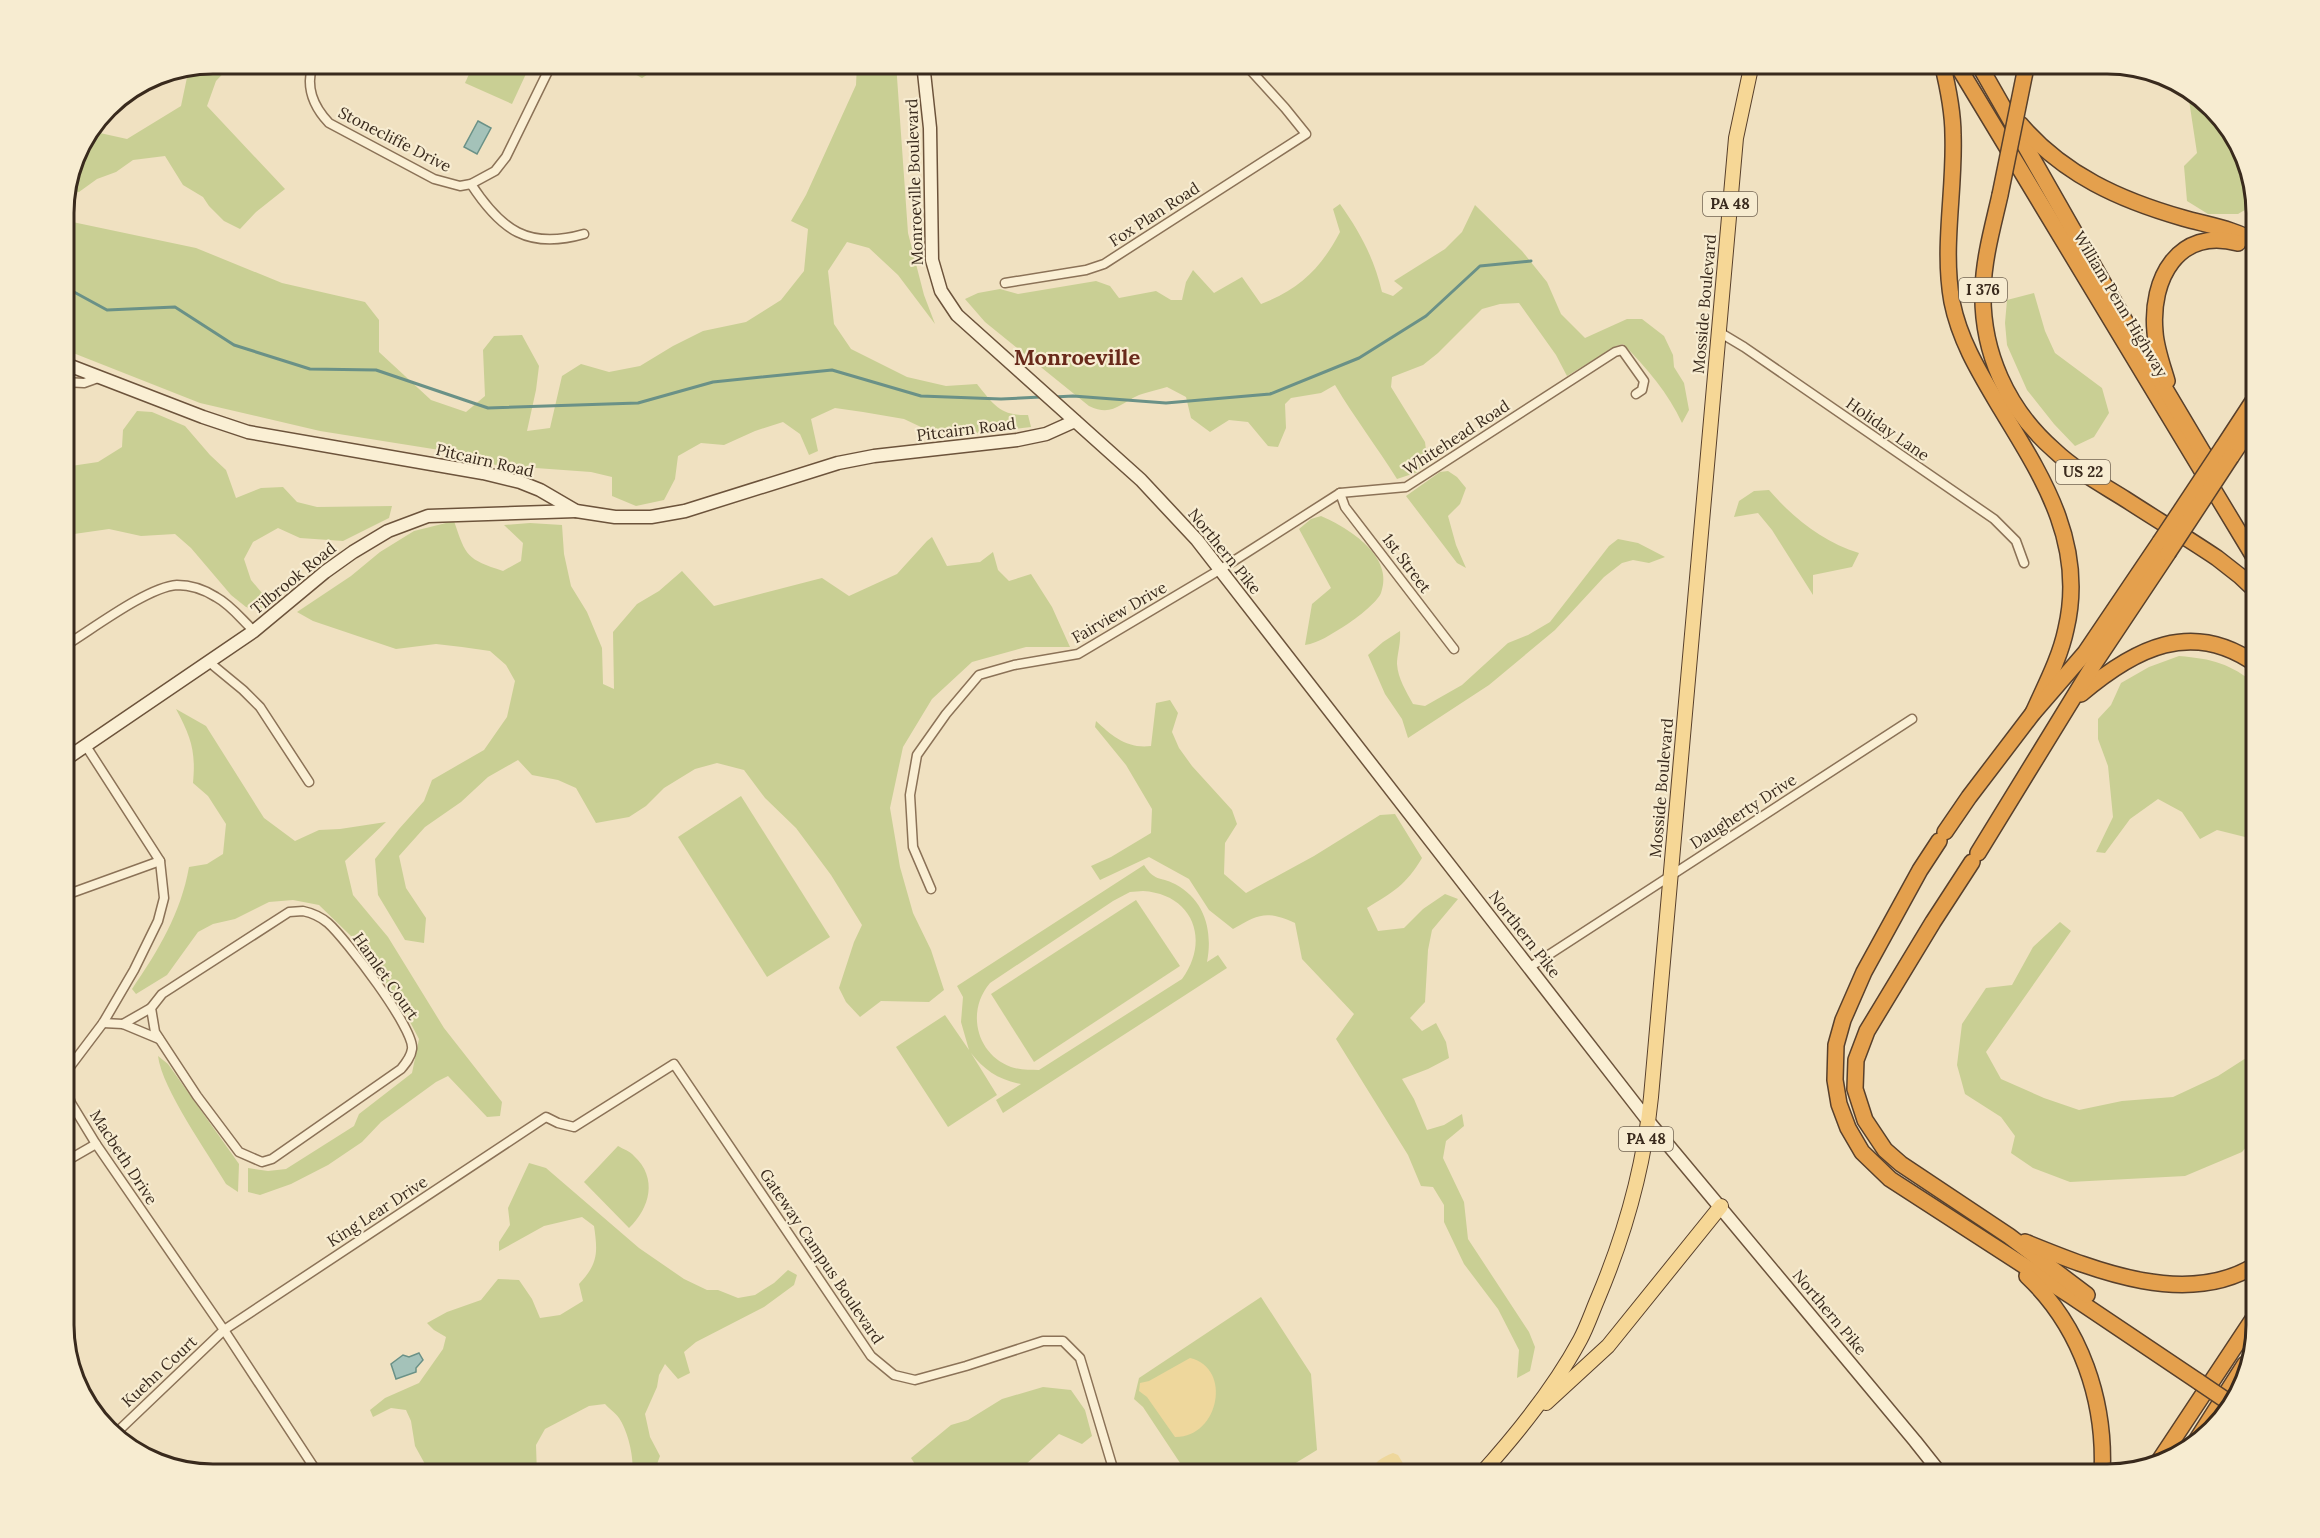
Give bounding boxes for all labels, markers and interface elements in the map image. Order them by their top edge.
street label: Monroeville Boulevard [901,98,927,266]
street label: Stonecliffe Drive [335,102,455,176]
street label: Fox Plan Road [1105,177,1203,251]
road number: PA 48 [1703,192,1757,216]
street label: William Penn Highway [2069,227,2173,381]
street label: Mosside Boulevard [1688,233,1720,375]
road number: I 376 [1959,278,2007,302]
district label: Monroeville [1014,343,1140,371]
street label: Holiday Lane [1843,393,1934,465]
street label: Whitehead Road [1399,395,1513,479]
street label: Pitcairn Road [915,413,1017,445]
street label: Pitcairn Road [434,439,536,481]
road number: US 22 [2056,460,2110,484]
street label: Northern Pike [1184,504,1266,598]
street label: 1st Street [1378,529,1436,597]
street label: Tilbrook Road [246,537,340,618]
street label: Fairview Drive [1068,577,1170,647]
street label: Mosside Boulevard [1645,717,1677,859]
street label: Daugherty Drive [1686,769,1800,853]
street label: Northern Pike [1485,886,1565,982]
street label: Hamlet Court [349,929,424,1024]
street label: Macbeth Drive [86,1106,162,1209]
road number: PA 48 [1619,1127,1673,1151]
street label: Gateway Campus Boulevard [756,1164,889,1348]
street label: King Lear Drive [323,1171,431,1251]
street label: Northern Pike [1789,1265,1872,1359]
street label: Kuehn Court [117,1330,201,1411]

